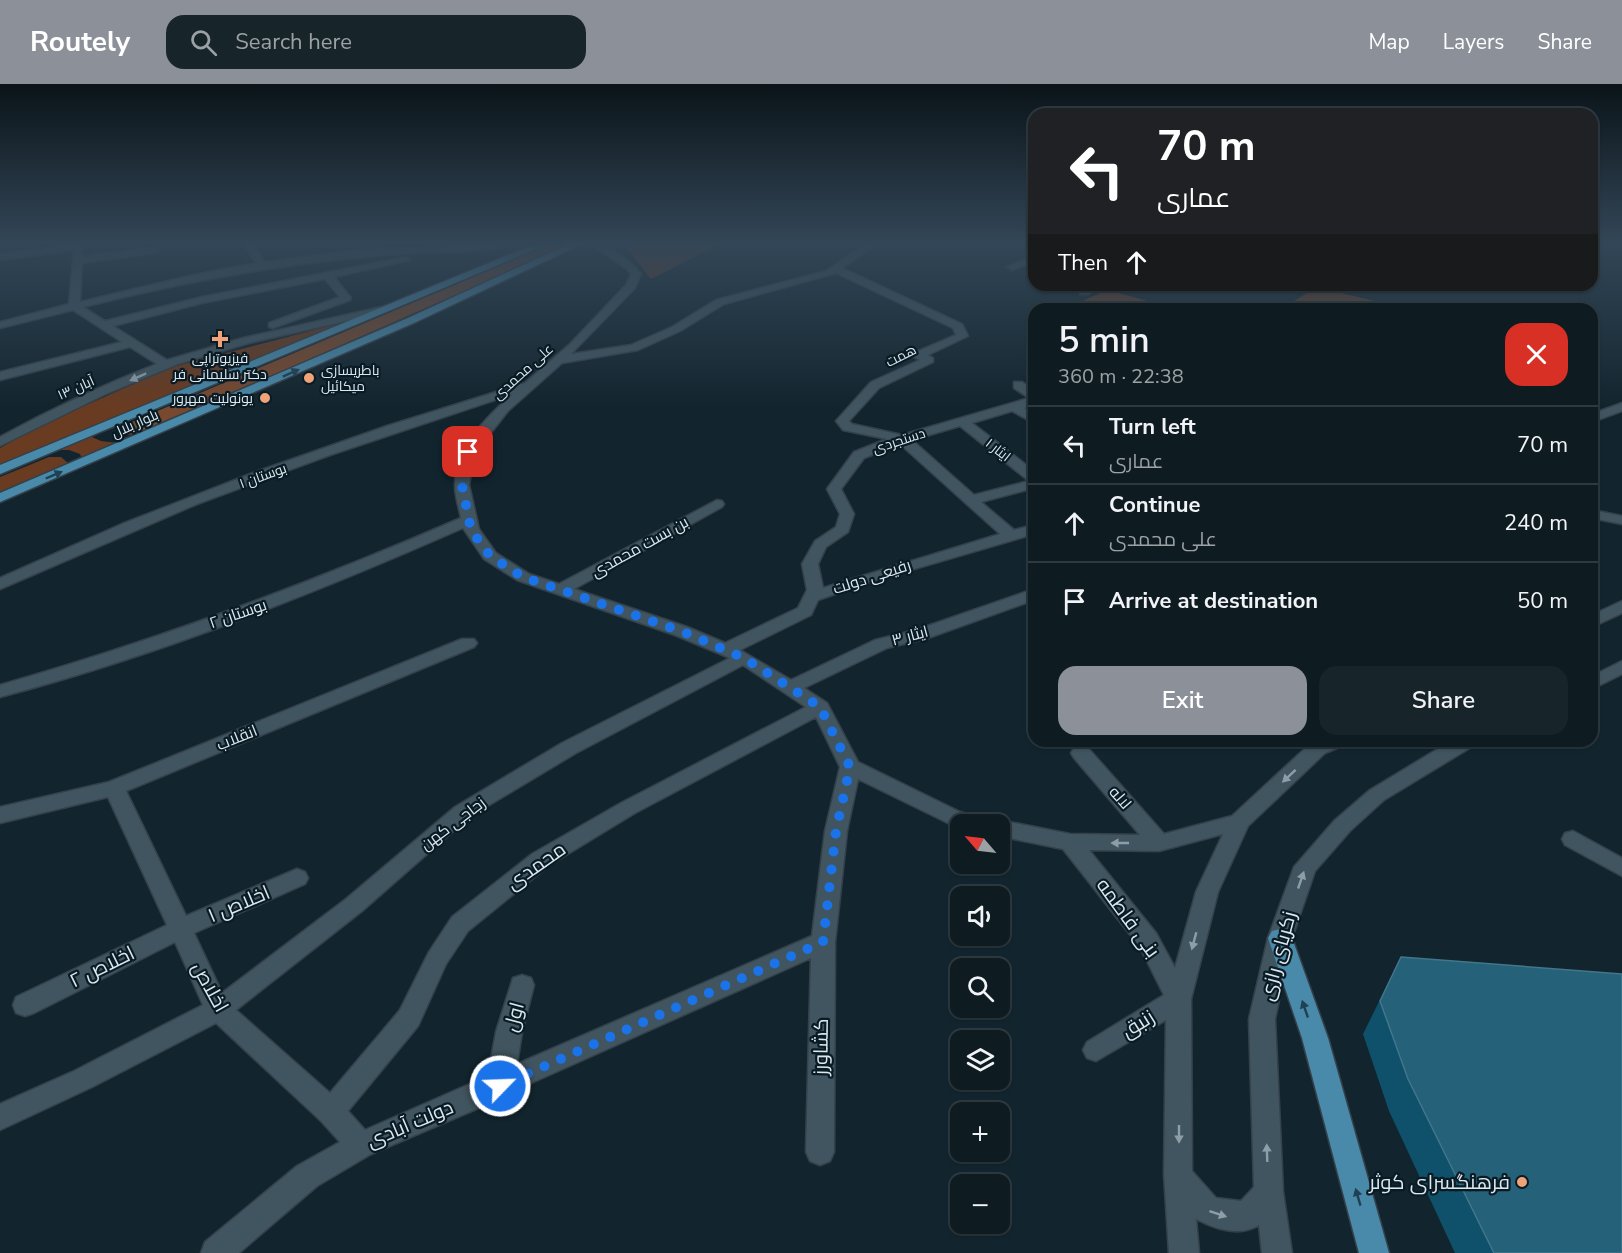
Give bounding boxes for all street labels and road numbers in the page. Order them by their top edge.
street label: علی محمدی [489,340,557,404]
street label: همت [882,340,920,372]
street label: ۱۳ آبان [55,371,98,404]
street label: بلوار بلال [108,405,162,443]
street label: دستجردی [870,424,928,458]
street label: ۱ ایثار [981,434,1015,466]
street label: بوستان ۱ [237,459,289,493]
street label: بن بست محمدی [587,511,693,583]
street label: رفیعی دولت [830,554,914,600]
street label: بوستان ۲ [206,594,270,634]
street label: ایثار ۳ [889,621,931,651]
street label: انقلاب [213,720,261,756]
street label: لاله [1104,782,1136,814]
street label: زجاجی کهن [416,792,490,856]
street label: محمدی [501,836,571,896]
street label: بنی فاطمه [1090,873,1166,963]
street label: اخلاص ۱ [204,879,274,929]
street label: زکریای رازی [1253,908,1303,1004]
street label: اخلاص ۲ [65,940,139,994]
street label: اخلاص [185,957,235,1017]
street label: اول [497,999,531,1035]
street label: زنبق [1116,1003,1160,1045]
street label: کشاورز [807,1018,835,1077]
street label: دولت آبادی [362,1094,458,1154]

